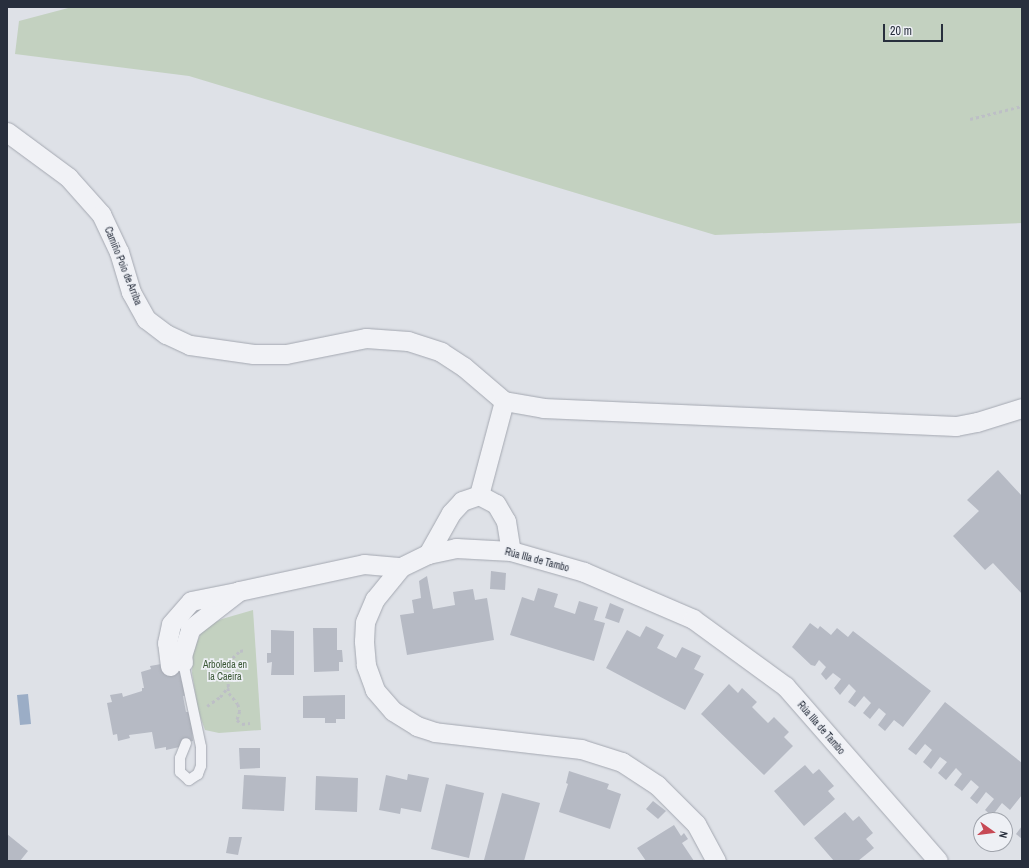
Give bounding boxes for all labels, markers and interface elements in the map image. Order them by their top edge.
scale bar [885,16,945,42]
text: 20 m [890,23,912,39]
street label: Camiño Poio de Arriba [102,225,144,307]
street label: Rúa Illa de Tambo [503,546,571,574]
park label: Arboleda en la Caeira [203,658,247,682]
street label: Rúa Illa de Tambo [795,699,847,757]
north arrow [973,812,1013,852]
text: N [996,830,1011,840]

